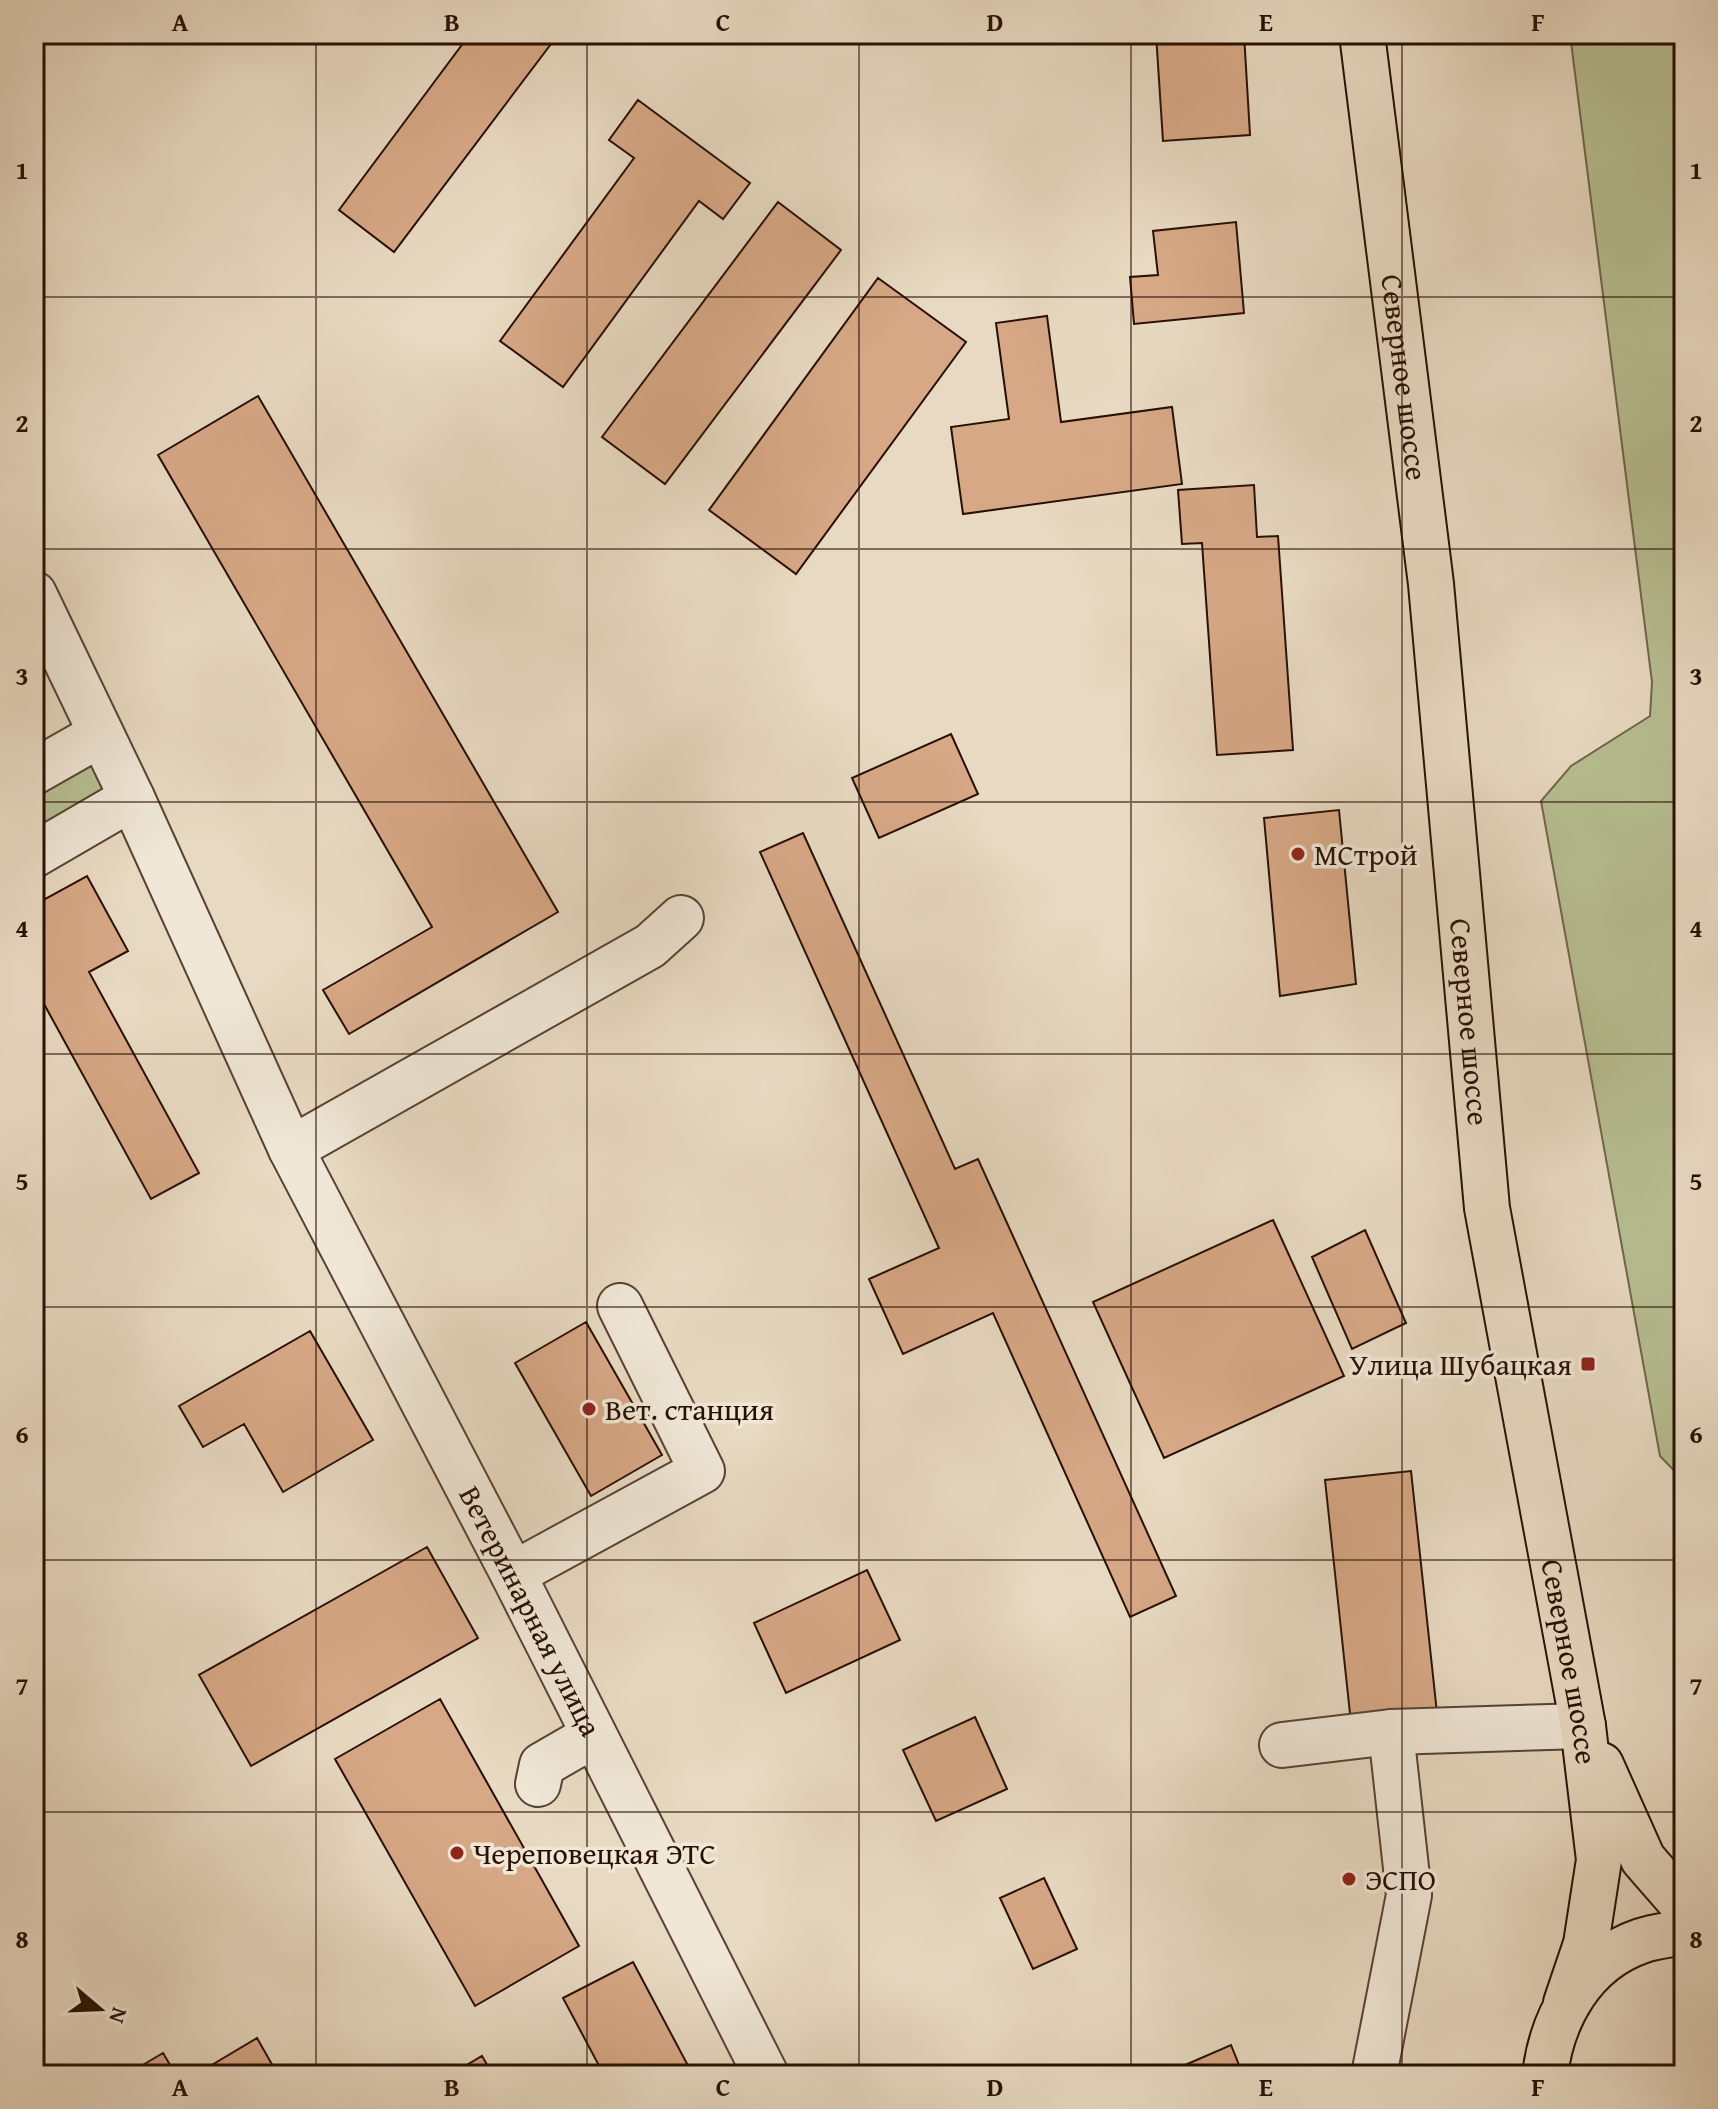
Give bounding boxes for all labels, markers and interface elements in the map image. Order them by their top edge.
text: A [172,2,189,41]
text: B [444,2,460,41]
text: C [716,2,730,41]
text: D [987,2,1003,41]
text: E [1259,2,1273,41]
text: F [1531,2,1545,41]
text: 1 [15,150,29,189]
text: 1 [1689,150,1703,189]
street label: Северное шоссе [1370,272,1440,483]
text: 2 [15,403,29,442]
text: 2 [1689,403,1703,442]
text: 3 [15,656,29,695]
text: 3 [1689,656,1703,695]
place label: МСтрой [1314,832,1418,876]
marker: МСтрой [1289,845,1307,863]
text: 4 [15,908,29,947]
text: 4 [1689,908,1703,947]
street label: Северное шоссе [1439,917,1501,1127]
text: 5 [15,1161,29,1200]
text: 5 [1689,1161,1703,1200]
place label: Улица Шубацкая [1349,1342,1572,1386]
marker: Улица Шубацкая [1579,1355,1597,1373]
place label: Вет. станция [605,1387,774,1431]
marker: Вет. станция [580,1400,598,1418]
text: 6 [15,1414,29,1453]
text: 6 [1689,1414,1703,1453]
street label: Ветеринарная улица [448,1478,614,1744]
street label: Северное шоссе [1531,1555,1609,1766]
text: 7 [15,1666,29,1705]
text: 7 [1689,1666,1703,1705]
place label: Череповецкая ЭТС [473,1831,716,1875]
marker: Череповецкая ЭТС [448,1844,466,1862]
place label: ЭСПО [1365,1857,1436,1901]
marker: ЭСПО [1340,1870,1358,1888]
text: 8 [15,1919,29,1958]
text: 8 [1689,1919,1703,1958]
north arrow [60,1969,140,2049]
text: N [101,2003,136,2028]
text: A [172,2067,189,2106]
text: B [444,2067,460,2106]
text: C [716,2067,730,2106]
text: D [987,2067,1003,2106]
text: E [1259,2067,1273,2106]
text: F [1531,2067,1545,2106]

